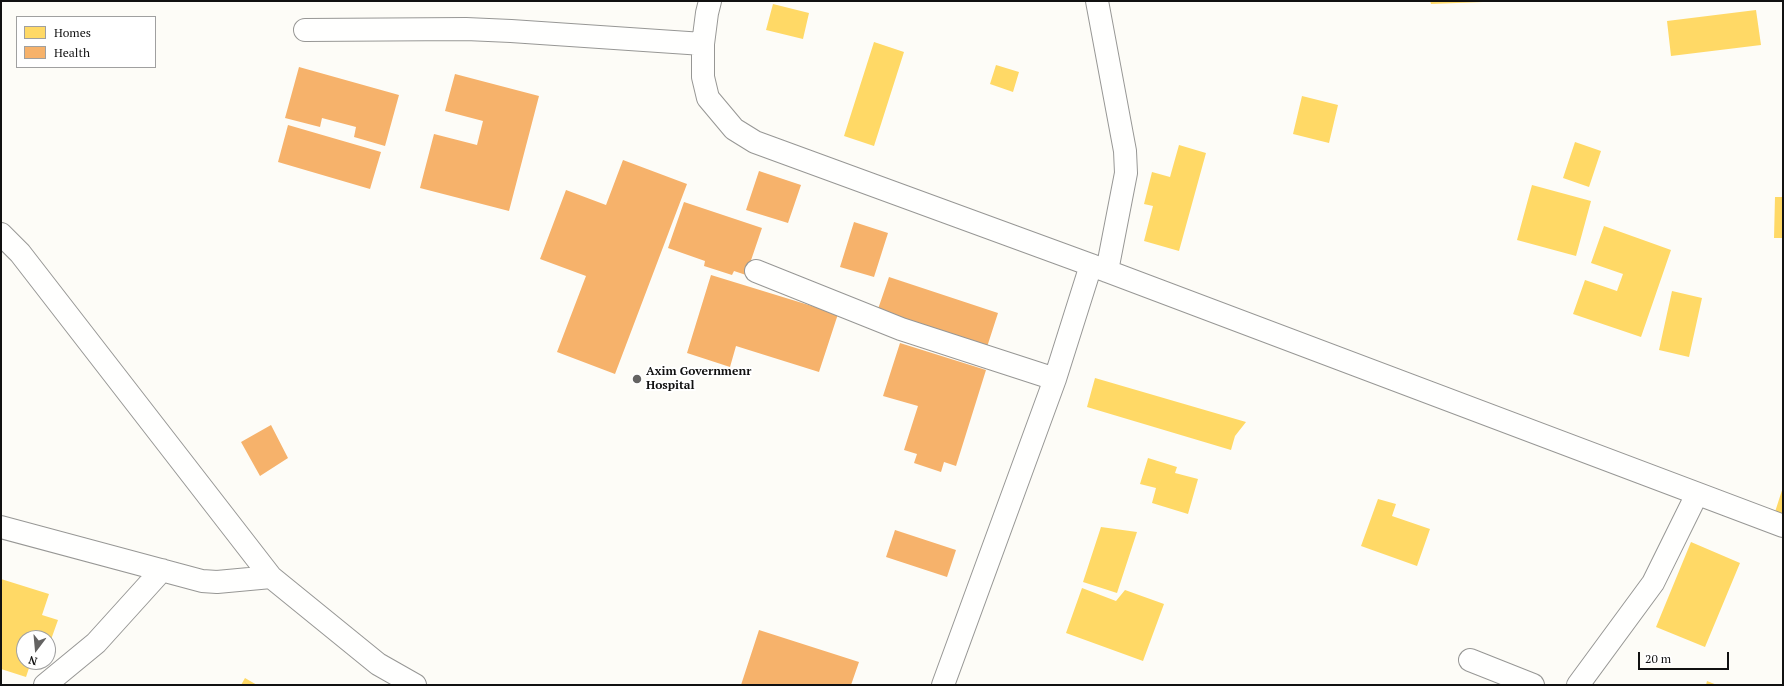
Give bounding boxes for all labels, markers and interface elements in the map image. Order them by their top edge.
legend [16,16,156,68]
text: Homes [54,25,91,40]
text: Health [54,45,90,60]
place label: Axim Governmenr Hospital [646,365,751,393]
marker: Axim Governmenr Hospital [631,373,643,385]
north arrow [16,630,56,670]
scale bar [1640,644,1731,670]
text: 20 m [1645,651,1671,666]
text: N [27,653,39,668]

